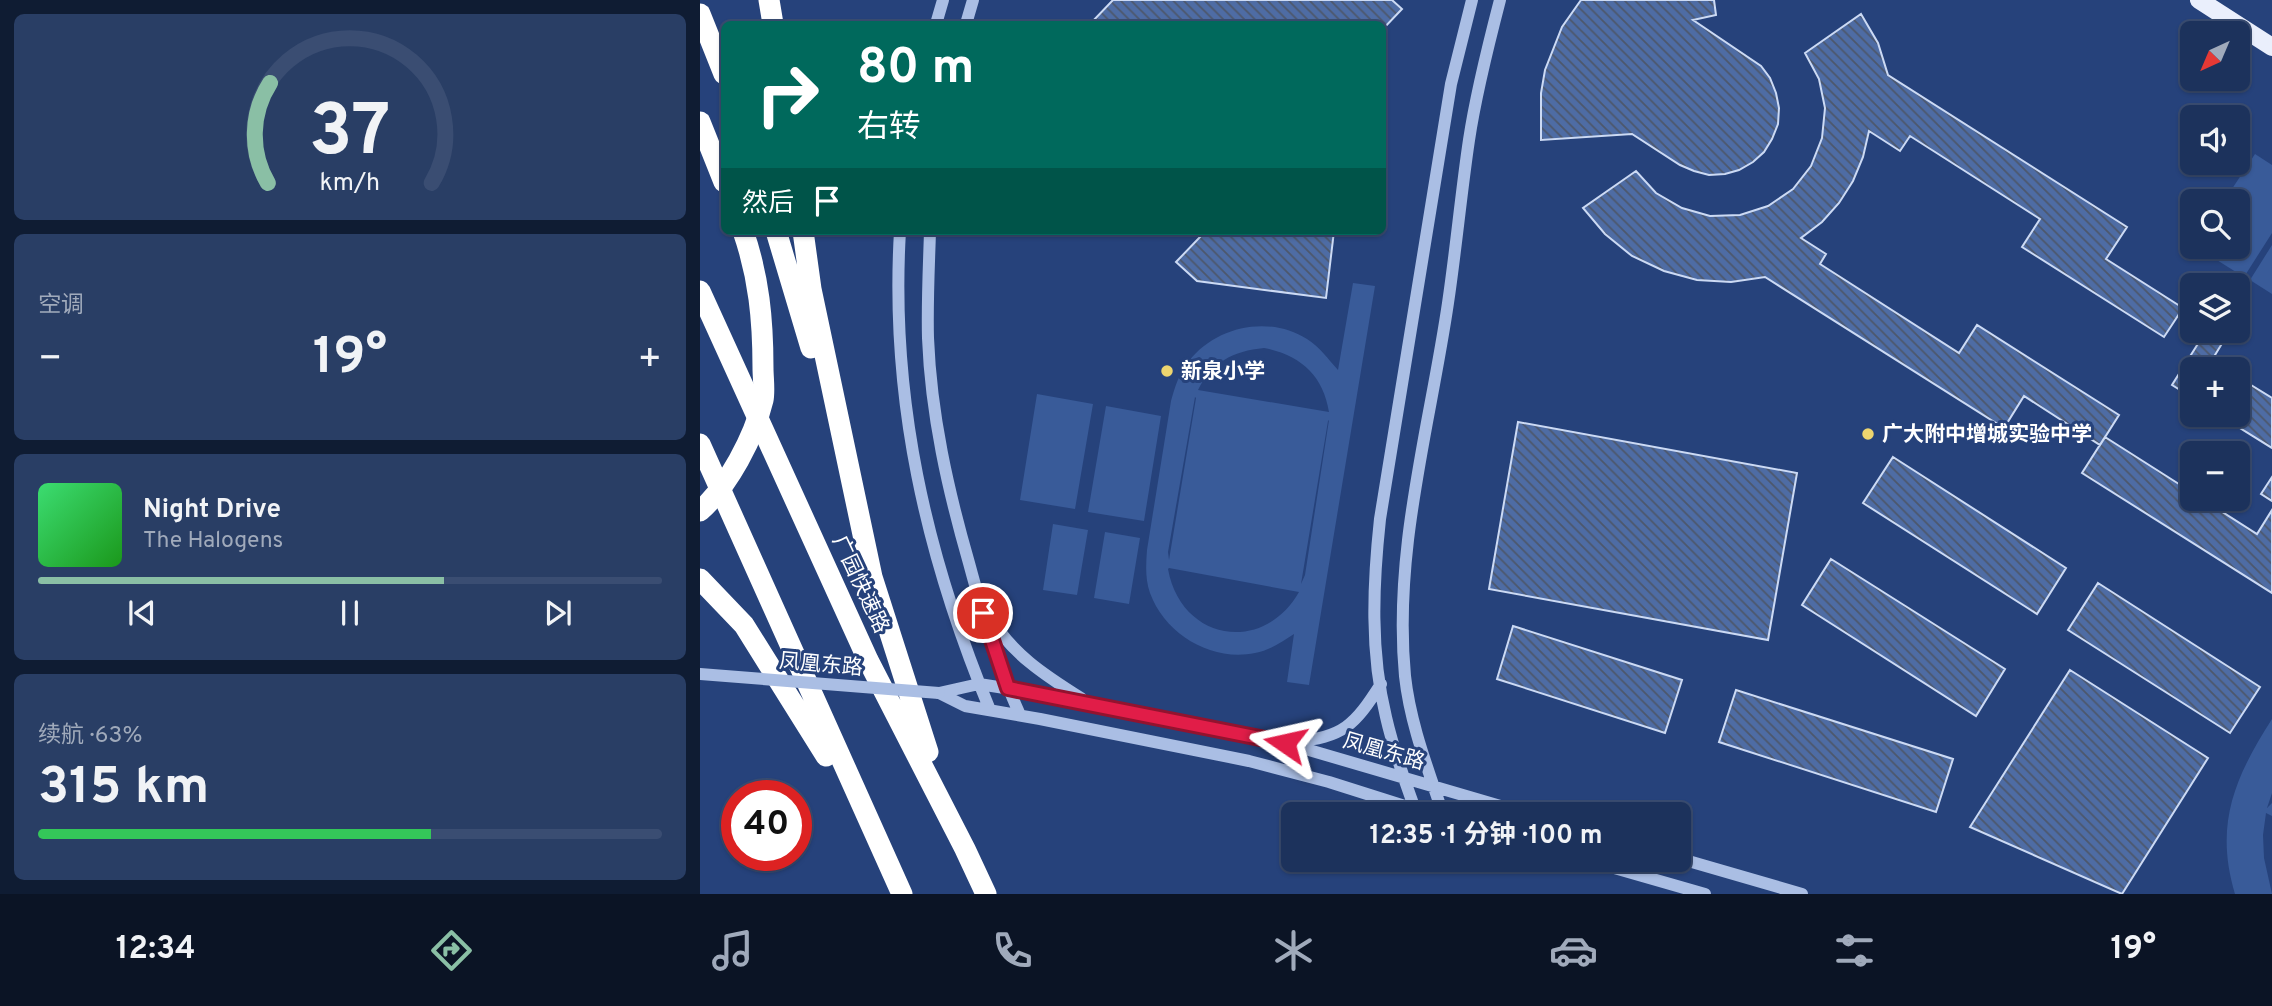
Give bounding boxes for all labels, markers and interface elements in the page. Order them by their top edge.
north arrow [2180,21,2250,91]
map controls [2180,21,2250,511]
text: 80 m [857,39,974,101]
icon: right [742,49,833,140]
text: 37 [309,89,391,181]
button: sound [2180,105,2250,175]
text: 右转 [857,109,921,149]
text: km/h [320,168,380,200]
icon: arrive [808,182,846,220]
text: 然后 [742,188,794,221]
button: search [2180,189,2250,259]
button: layers [2180,273,2250,343]
text: 空调 [38,292,84,321]
text: 19° [313,326,387,392]
text: − [38,336,63,385]
text: + [637,336,662,385]
button: + [2180,357,2250,427]
place label: 新泉小学 [1181,359,1265,386]
marker: 新泉小学 [1159,363,1175,379]
place label: 广大附中增城实验中学 [1882,422,2092,449]
marker: 广大附中增城实验中学 [1860,426,1876,442]
button: − [2180,441,2250,511]
text: Night Drive [143,494,281,527]
text: The Halogens [143,527,283,556]
street label: 广园快速路 [825,531,894,638]
pin [953,583,1013,643]
icon: previous [123,594,161,632]
icon: pause [331,594,369,632]
icon: next [539,594,577,632]
icon: arrive [964,594,1002,632]
street label: 凤凰东路 [778,648,864,683]
position arrow [1248,706,1322,780]
text: 续航 · 63% [38,722,142,751]
street label: 凤凰东路 [1339,728,1428,777]
text: 315 km [38,756,209,822]
speed limit sign: 40 [721,780,812,871]
text: 12:35 · 1 分钟 · 100 m [1370,820,1602,853]
icon: directions [427,926,476,975]
icon: music [708,926,757,975]
icon: phone [988,926,1037,975]
icon: climate [1269,926,1318,975]
icon: car [1549,926,1598,975]
icon: filters [1830,926,1879,975]
text: 12:34 [116,930,196,970]
text: 19° [2110,930,2156,970]

